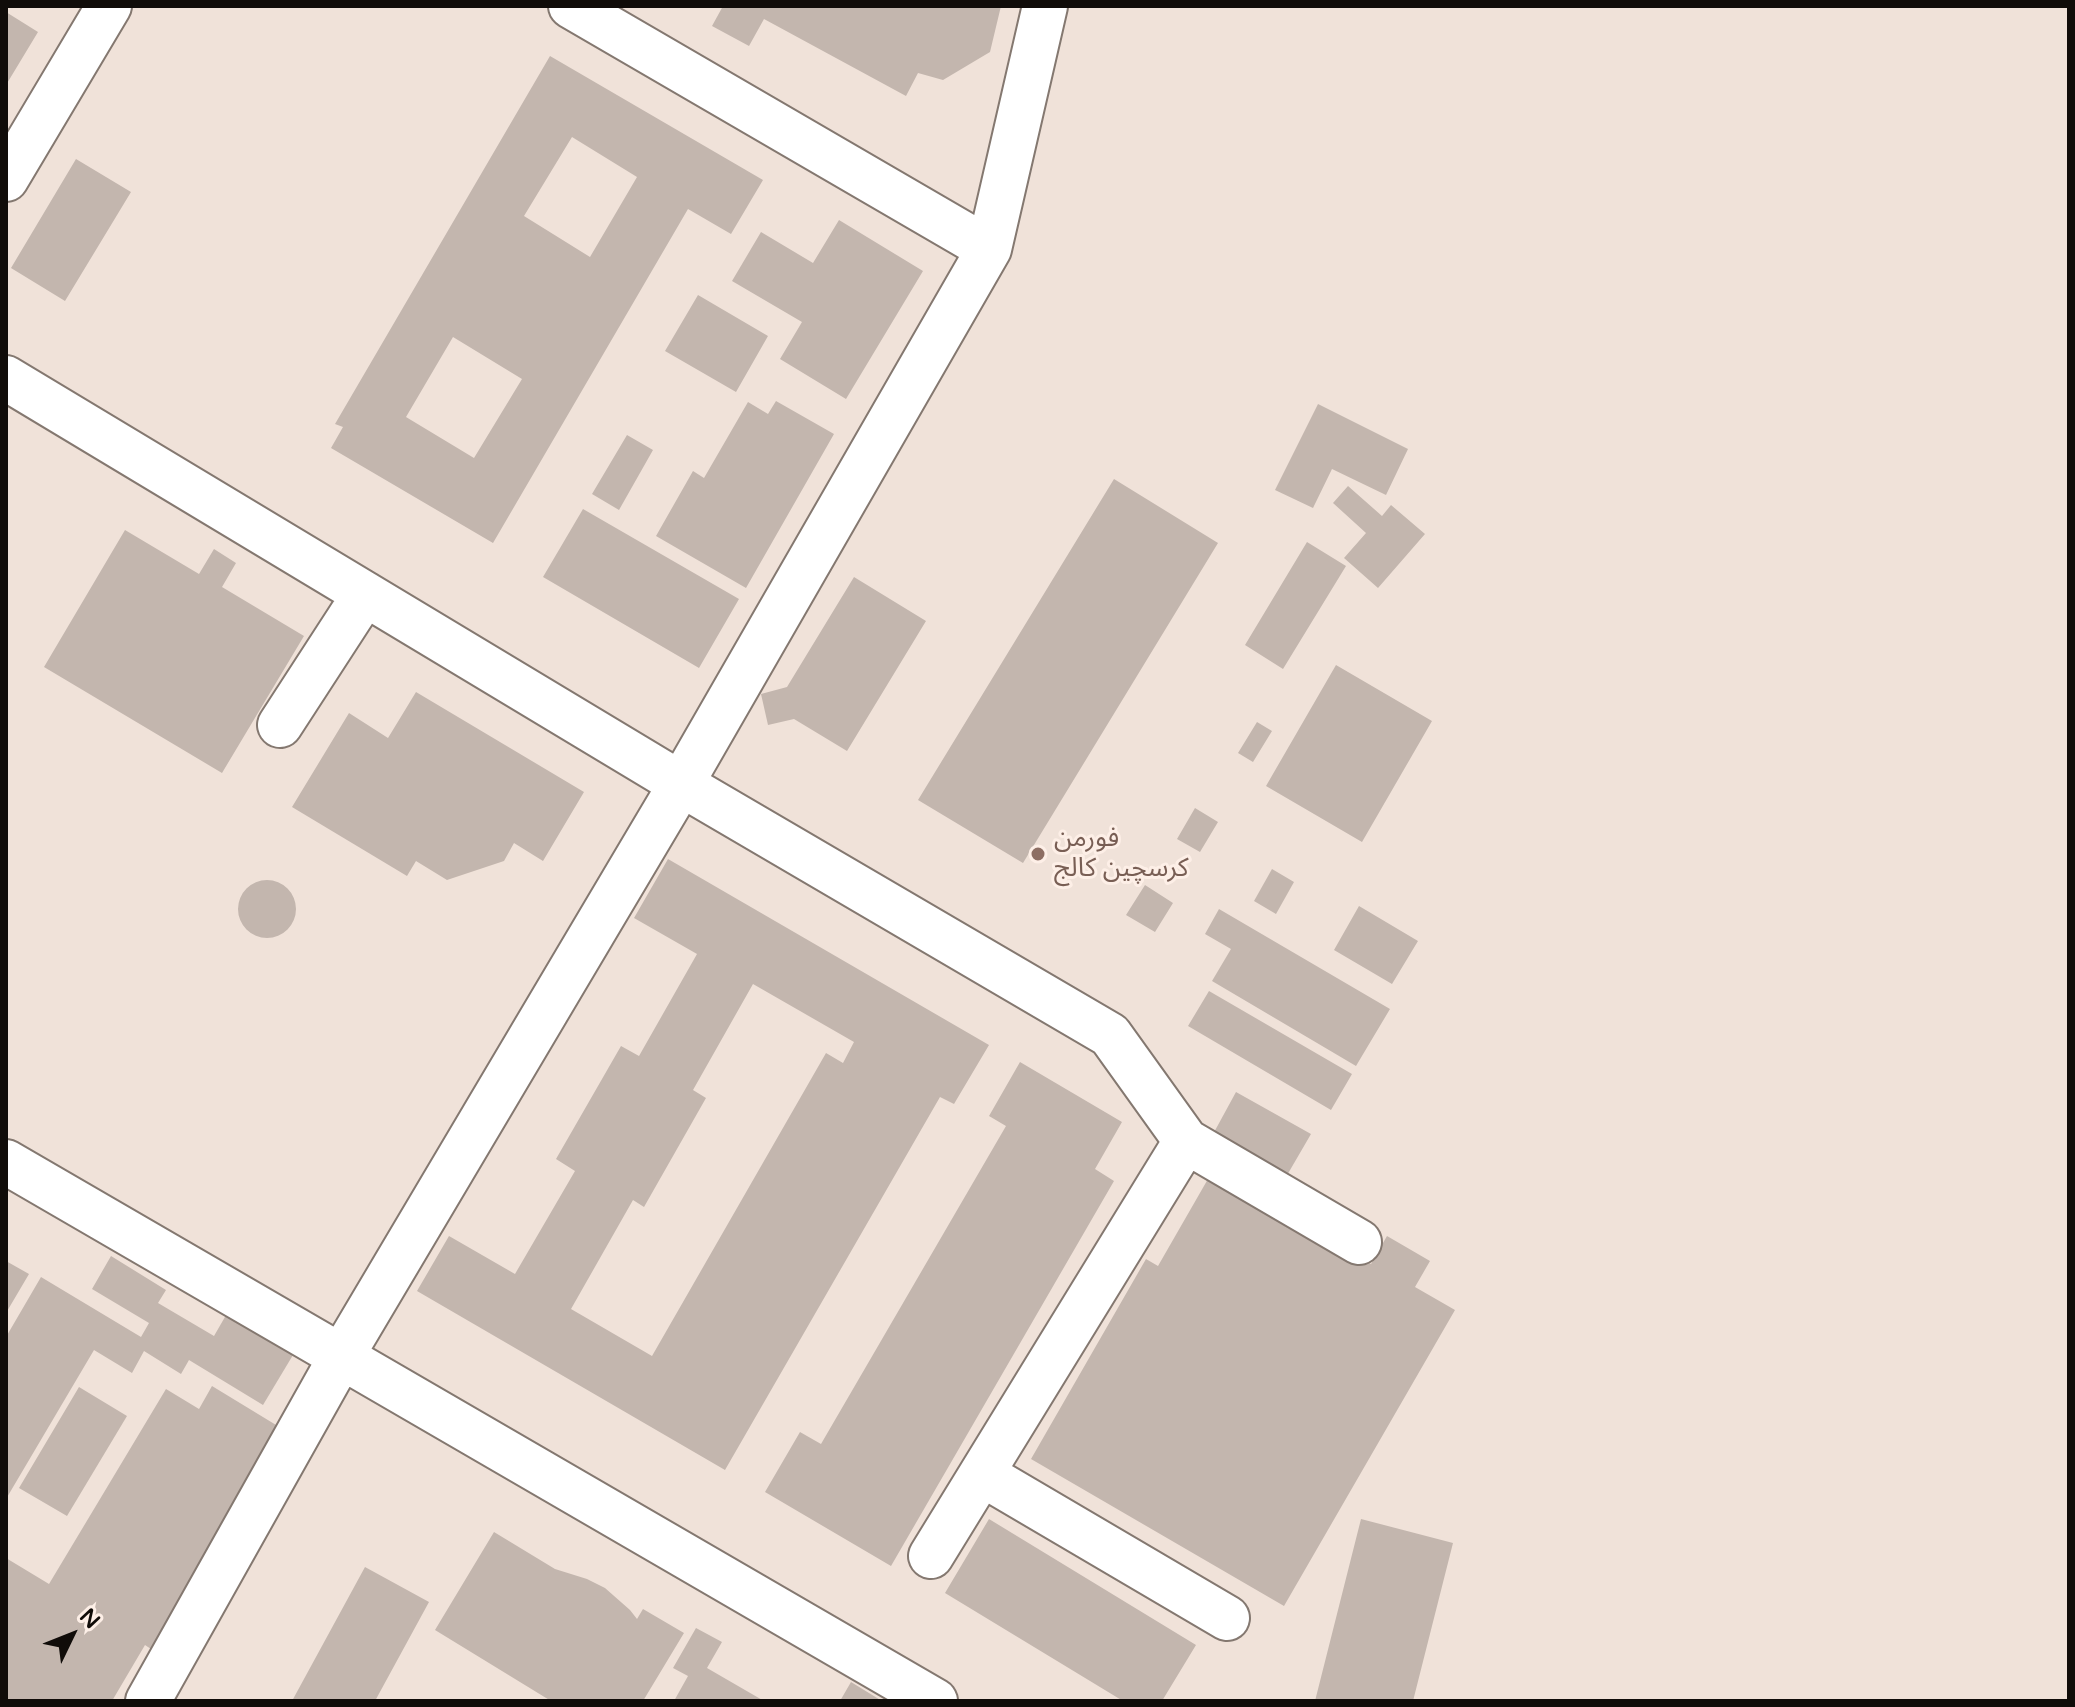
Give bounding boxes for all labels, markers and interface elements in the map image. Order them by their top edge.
place label: فورمن کرسچین کالج [1054,823,1189,884]
marker: فورمن کرسچین کالج [1029,845,1047,863]
north arrow [32,1595,112,1675]
text: N [74,1603,105,1634]

